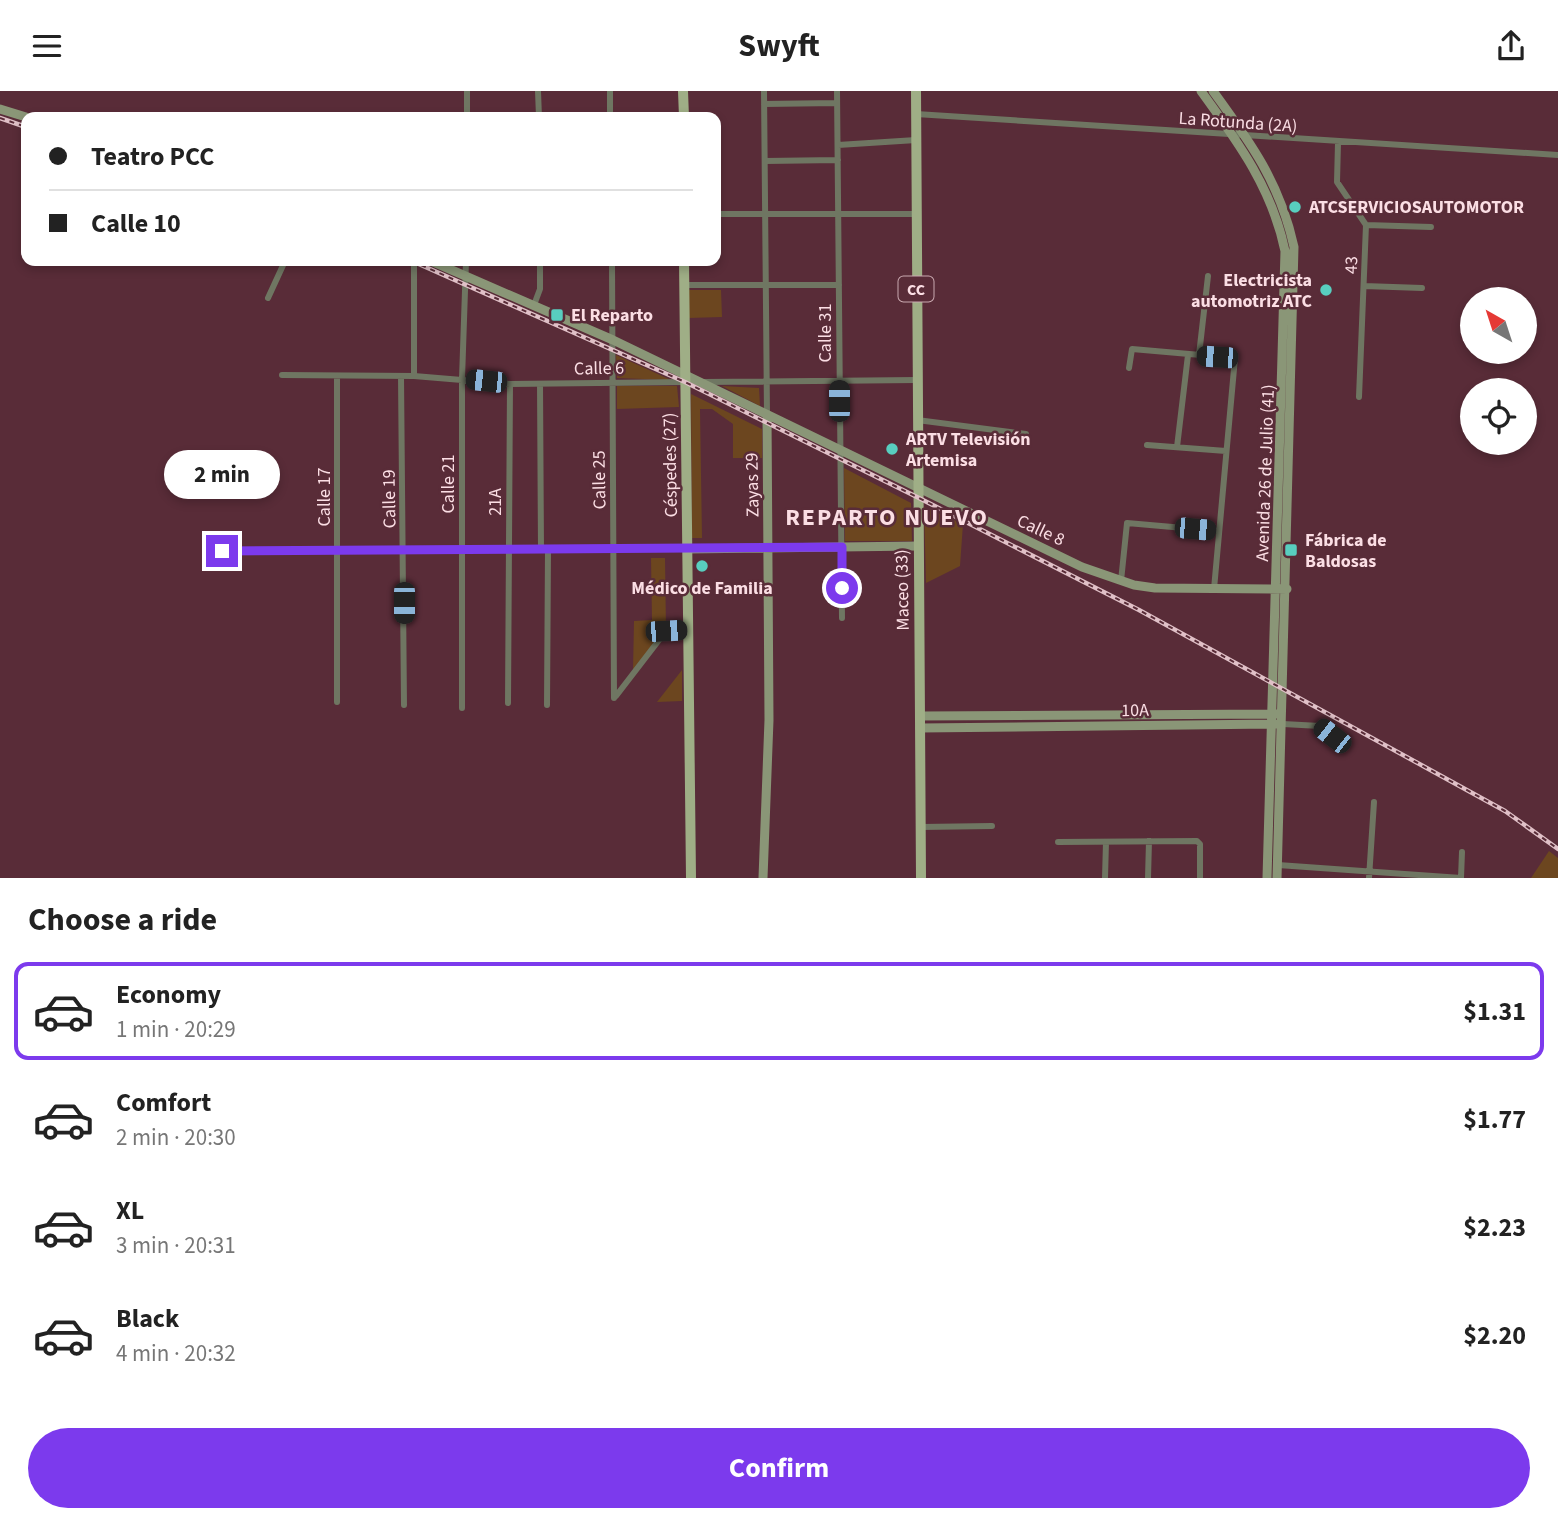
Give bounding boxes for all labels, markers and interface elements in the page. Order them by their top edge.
text: Swyft [738,23,820,69]
icon: menu [28,27,66,65]
icon: share [1492,27,1530,65]
street label: La Rotunda (2A) [1178,106,1298,139]
text: Teatro PCC [91,138,214,175]
place label: ATCSERVICIOSAUTOMOTOR [1308,195,1524,220]
marker: ATCSERVICIOSAUTOMOTOR [1287,199,1303,215]
text: Calle 10 [91,205,181,242]
street label: 43 [1339,256,1364,274]
place label: Electricista automotriz ATC [1191,268,1313,314]
road number: CC [898,277,934,301]
marker: Electricista automotriz ATC [1318,282,1334,298]
north arrow [1460,287,1536,364]
map controls [1460,287,1537,455]
place label: El Reparto [571,303,653,328]
street label: Calle 31 [813,304,838,362]
marker: El Reparto [549,307,565,323]
car [1196,345,1239,369]
street label: Calle 6 [574,356,624,381]
car [465,368,508,394]
button: locate [1460,378,1537,455]
car [829,380,850,422]
street label: Avenida 26 de Julio (41) [1250,384,1281,562]
street label: Céspedes (27) [657,413,684,517]
place label: ARTV Televisión Artemisa [905,427,1031,473]
marker: ARTV Televisión Artemisa [884,441,900,457]
callout: 2 min [164,449,280,498]
street label: Calle 25 [586,450,613,510]
street label: Zayas 29 [739,452,766,518]
street label: Calle 21 [436,455,461,513]
text: 2 min [194,458,250,491]
street label: Calle 17 [312,467,337,526]
street label: Calle 19 [376,469,403,529]
street label: 21A [483,488,508,516]
district label: REPARTO NUEVO [785,500,989,535]
street label: Calle 8 [1013,509,1069,552]
car [1174,517,1217,541]
place label: Fábrica de Baldosas [1305,528,1387,574]
route end [206,535,238,567]
marker: Fábrica de Baldosas [1283,542,1299,558]
street label: Maceo (33) [889,549,916,631]
marker: Médico de Familia [694,558,710,574]
route start [826,572,858,604]
place label: Médico de Familia [631,576,773,601]
car [394,582,415,624]
car [645,619,688,643]
street label: 10A [1121,698,1149,723]
car [1309,715,1356,757]
text: Choose a ride [28,897,217,943]
text: Economy [116,976,221,1013]
icon: car [32,980,95,1043]
text: $1.31 [1463,993,1526,1030]
text: 1 min · 20:29 [116,1013,236,1046]
text: Comfort [116,1084,211,1121]
icon: car [32,1088,95,1151]
text: $1.77 [1463,1101,1526,1138]
text: 2 min · 20:30 [116,1121,236,1154]
text: XL [116,1192,144,1229]
icon: car [32,1196,95,1259]
text: $2.23 [1463,1209,1526,1246]
text: 3 min · 20:31 [116,1229,236,1262]
text: Black [116,1300,179,1337]
icon: car [32,1304,95,1367]
text: $2.20 [1463,1317,1526,1354]
text: 4 min · 20:32 [116,1337,236,1370]
button: Confirm [28,1428,1530,1508]

